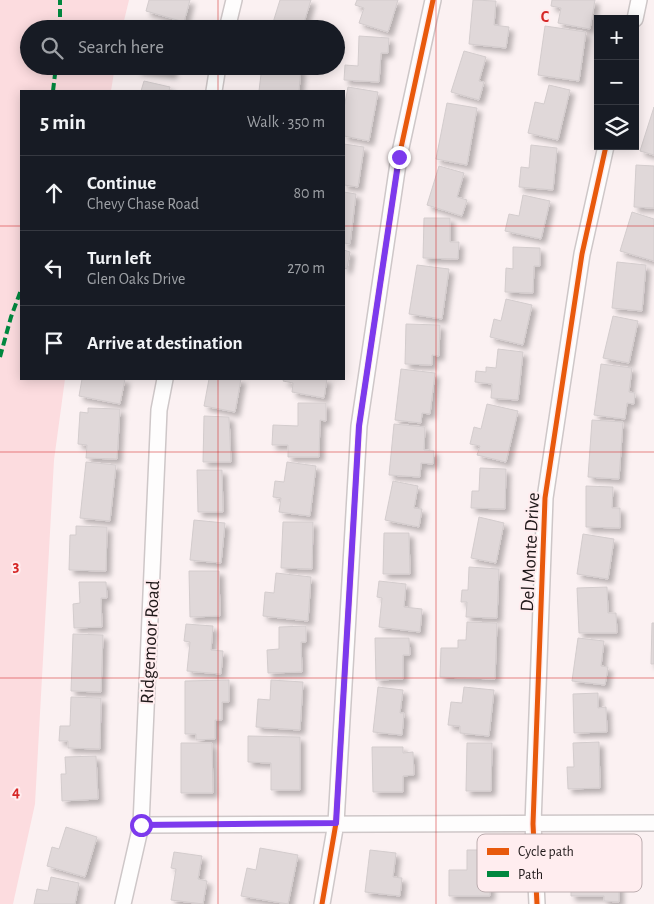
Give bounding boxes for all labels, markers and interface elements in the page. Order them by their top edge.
text: C [541,9,550,25]
map controls [594,15,639,150]
button: + [594,15,639,60]
search box [20,20,345,75]
icon: search [38,34,66,62]
text: Search here [78,38,164,57]
button: − [594,60,639,105]
button: layers [594,105,639,150]
text: 5 min [40,112,86,133]
text: Walk · 350 m [247,114,325,130]
route end [388,146,411,169]
text: Continue [87,174,156,193]
icon: ahead [40,179,68,207]
text: 80 m [294,185,325,201]
text: Chevy Chase Road [87,196,199,212]
text: Turn left [87,249,151,268]
icon: left [40,254,68,282]
text: 270 m [287,260,325,276]
text: Glen Oaks Drive [87,271,185,287]
icon: arrive [40,329,68,357]
text: Arrive at destination [87,334,243,353]
street label: Del Monte Drive [518,492,543,612]
text: 3 [13,558,20,574]
street label: Ridgemoor Road [138,580,163,704]
text: 4 [12,784,20,800]
route start [130,814,153,837]
legend [477,834,642,892]
text: Cycle path [518,845,574,859]
text: Path [518,868,543,882]

